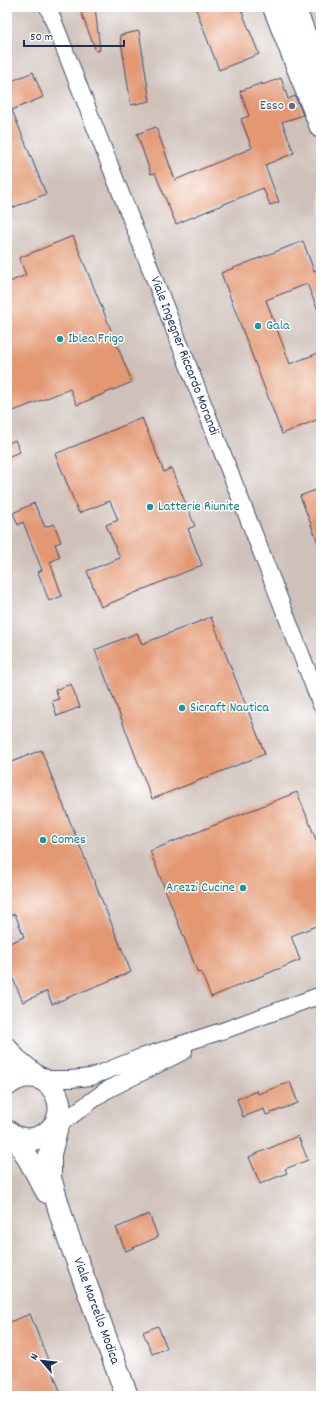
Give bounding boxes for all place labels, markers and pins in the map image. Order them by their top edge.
place label: Esso [260,96,284,116]
marker: Esso [287,101,297,111]
place label: Gala [266,316,290,336]
marker: Gala [253,321,263,331]
place label: Iblea Frigo [68,329,124,349]
marker: Iblea Frigo [55,334,65,344]
place label: Latterie Riunite [158,497,240,517]
marker: Latterie Riunite [145,502,155,512]
place label: Sicraft Nautica [190,698,269,718]
marker: Sicraft Nautica [177,703,187,713]
place label: Comes [51,830,86,850]
marker: Comes [38,835,48,845]
place label: Arezzi Cucine [166,878,235,898]
marker: Arezzi Cucine [238,883,248,893]

